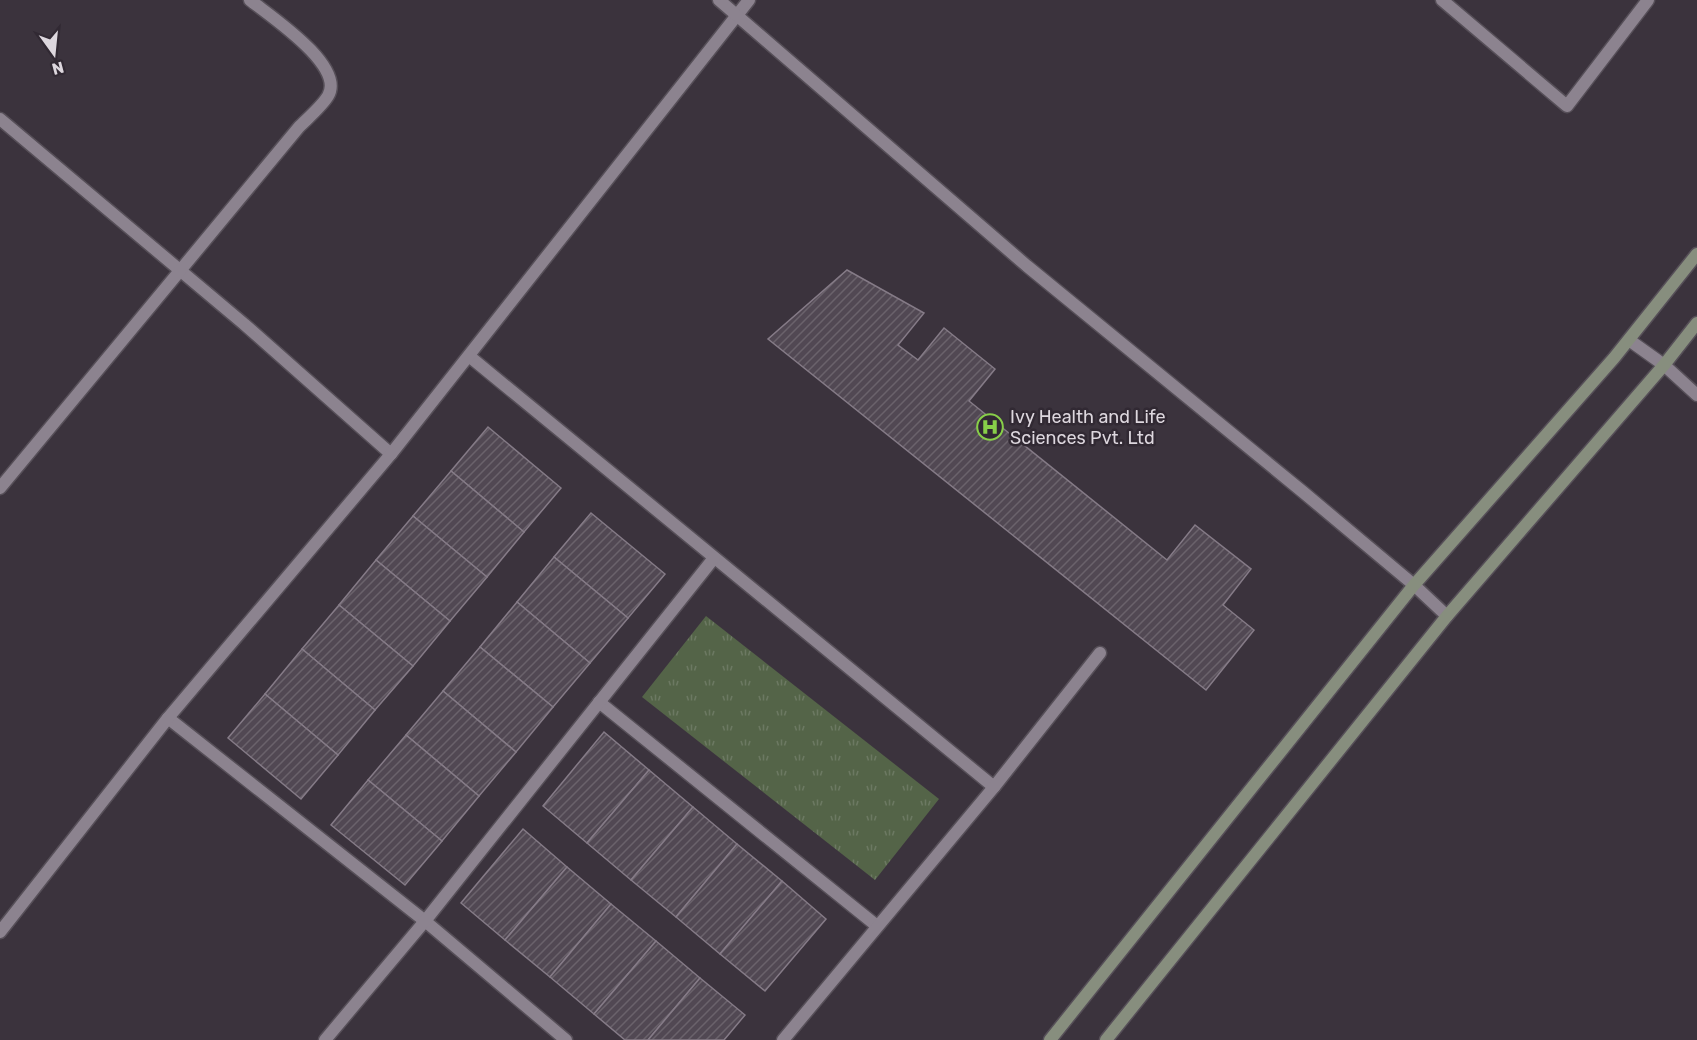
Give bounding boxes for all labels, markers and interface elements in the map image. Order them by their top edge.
north arrow [24,24,84,84]
text: N [50,57,66,79]
place label: Ivy Health and Life Sciences Pvt. Ltd [1010,406,1166,449]
hospital icon: Ivy Health and Life Sciences Pvt. Ltd [975,412,1005,442]

